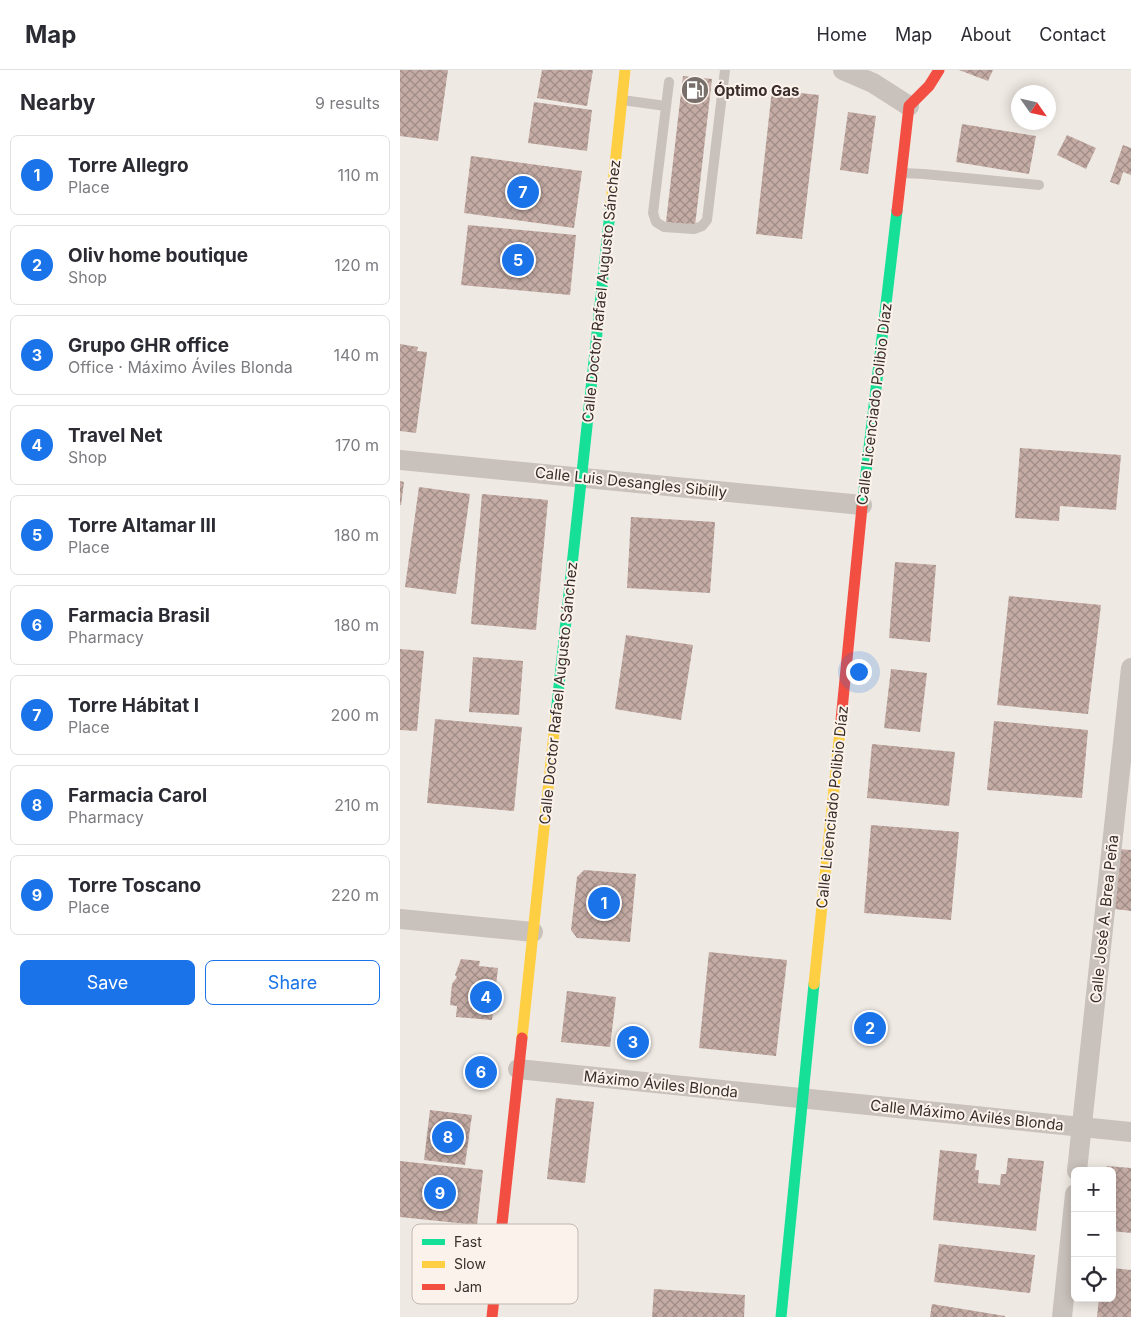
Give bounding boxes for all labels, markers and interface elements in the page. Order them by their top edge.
text: Map [25,20,76,49]
text: Home [817,24,867,45]
text: Map [895,24,932,45]
text: About [960,24,1011,45]
text: Contact [1039,24,1106,45]
fuel station icon: Óptimo Gas [680,75,710,105]
place label: Óptimo Gas [714,81,799,100]
north arrow [1011,85,1056,130]
text: Nearby [20,90,95,115]
text: 9 results [315,93,380,113]
text: Torre Allegro [68,154,189,177]
street label: Calle Doctor Rafael Augusto Sánchez [578,159,624,423]
text: 1 [34,165,40,185]
text: 110 m [337,165,379,185]
pin: 7 [507,173,539,211]
text: Place [68,177,110,197]
pin: 5 [502,241,534,279]
text: Oliv home boutique [68,244,248,267]
text: 2 [32,255,42,275]
text: 120 m [334,255,379,275]
text: Shop [68,267,107,287]
street label: Calle Licenciado Polibio Díaz [852,302,896,506]
text: Grupo GHR office [68,334,229,357]
text: 3 [32,345,42,365]
text: 140 m [334,345,379,365]
text: Office · Máximo Áviles Blonda [68,357,293,377]
text: Travel Net [68,424,163,447]
text: 4 [32,435,42,455]
text: 170 m [335,435,379,455]
text: Shop [68,447,107,467]
street label: Calle Luis Desangles Sibilly [534,462,729,502]
text: Torre Altamar III [68,514,216,537]
text: 5 [32,525,42,545]
text: 180 m [334,525,379,545]
text: Place [68,537,110,557]
street label: Calle Doctor Rafael Augusto Sánchez [535,561,581,825]
text: Farmacia Brasil [68,604,210,627]
text: 6 [32,615,42,635]
text: 180 m [334,615,379,635]
text: Pharmacy [68,627,144,647]
your location [846,659,872,685]
text: Torre Hábitat I [68,694,199,717]
text: 7 [32,705,42,725]
text: 200 m [331,705,379,725]
street label: Calle Licenciado Polibio Díaz [812,705,852,909]
text: Place [68,717,110,737]
text: Farmacia Carol [68,784,207,807]
text: 8 [32,795,42,815]
text: 210 m [334,795,379,815]
text: Pharmacy [68,807,144,827]
street label: Calle José A. Brea Peña [1086,834,1122,1004]
text: Torre Toscano [68,874,201,897]
pin: 1 [588,884,620,922]
text: 9 [32,885,42,905]
text: 220 m [331,885,379,905]
text: Place [68,897,110,917]
button: Save [20,960,195,1005]
button: Share [205,960,380,1005]
pin: 4 [470,978,502,1016]
pin: 2 [854,1009,886,1047]
pin: 3 [617,1023,649,1061]
pin: 6 [465,1053,497,1091]
street label: Máximo Áviles Blonda [583,1066,739,1102]
street label: Calle Máximo Avilés Blonda [869,1095,1065,1135]
pin: 8 [432,1118,464,1156]
map controls [1071,1167,1116,1302]
button: + [1071,1167,1116,1212]
pin: 9 [424,1174,456,1212]
button: − [1071,1212,1116,1257]
legend [412,1224,578,1304]
text: Fast [454,1233,482,1250]
text: Slow [454,1255,486,1272]
button: locate [1071,1257,1116,1302]
text: Jam [454,1278,482,1295]

